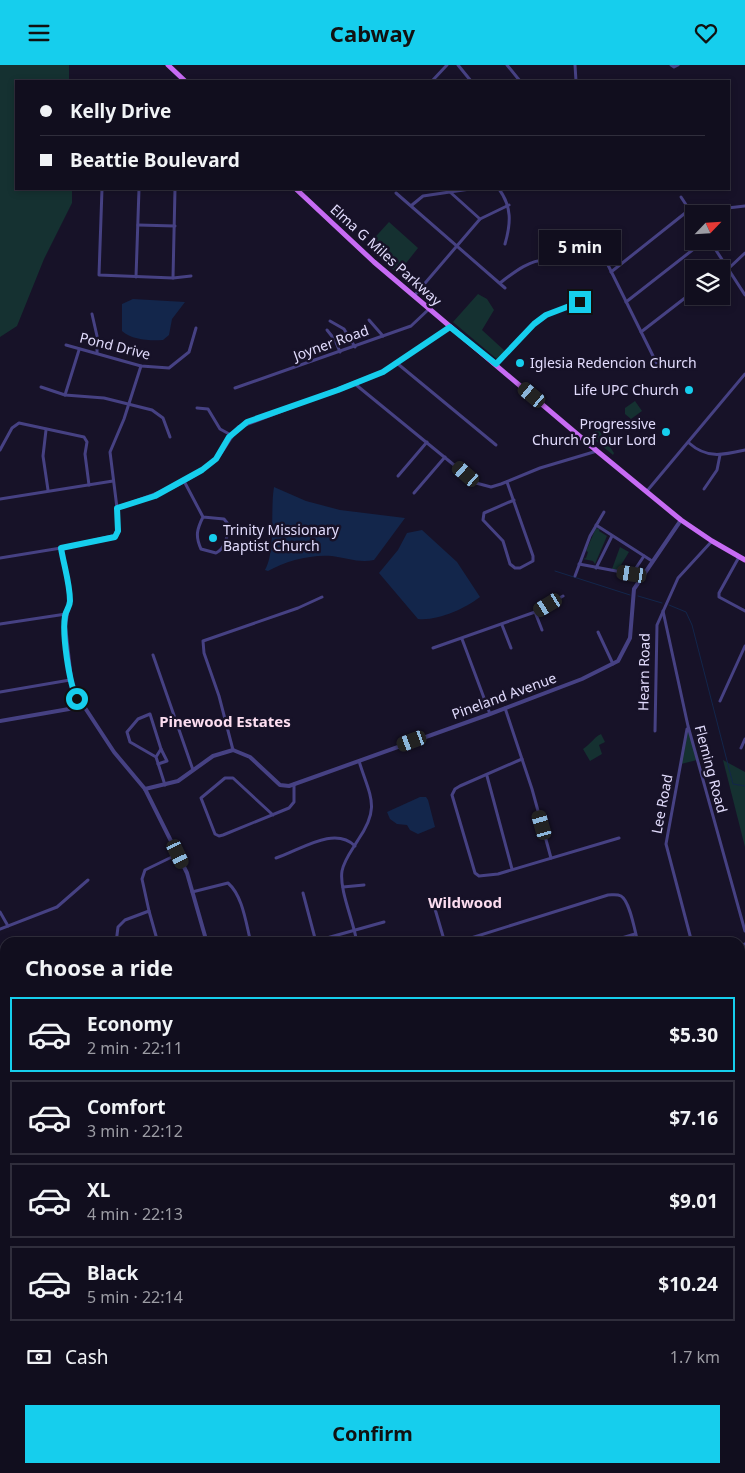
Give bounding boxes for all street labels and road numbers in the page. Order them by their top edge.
street label: Elma G Miles Parkway [327,200,447,310]
street label: Joyner Road [289,320,371,366]
street label: Pond Drive [78,328,153,364]
street label: Hearn Road [633,633,654,711]
street label: Pineland Avenue [449,668,559,723]
street label: Fleming Road [691,723,732,815]
street label: Lee Road [646,772,677,835]

